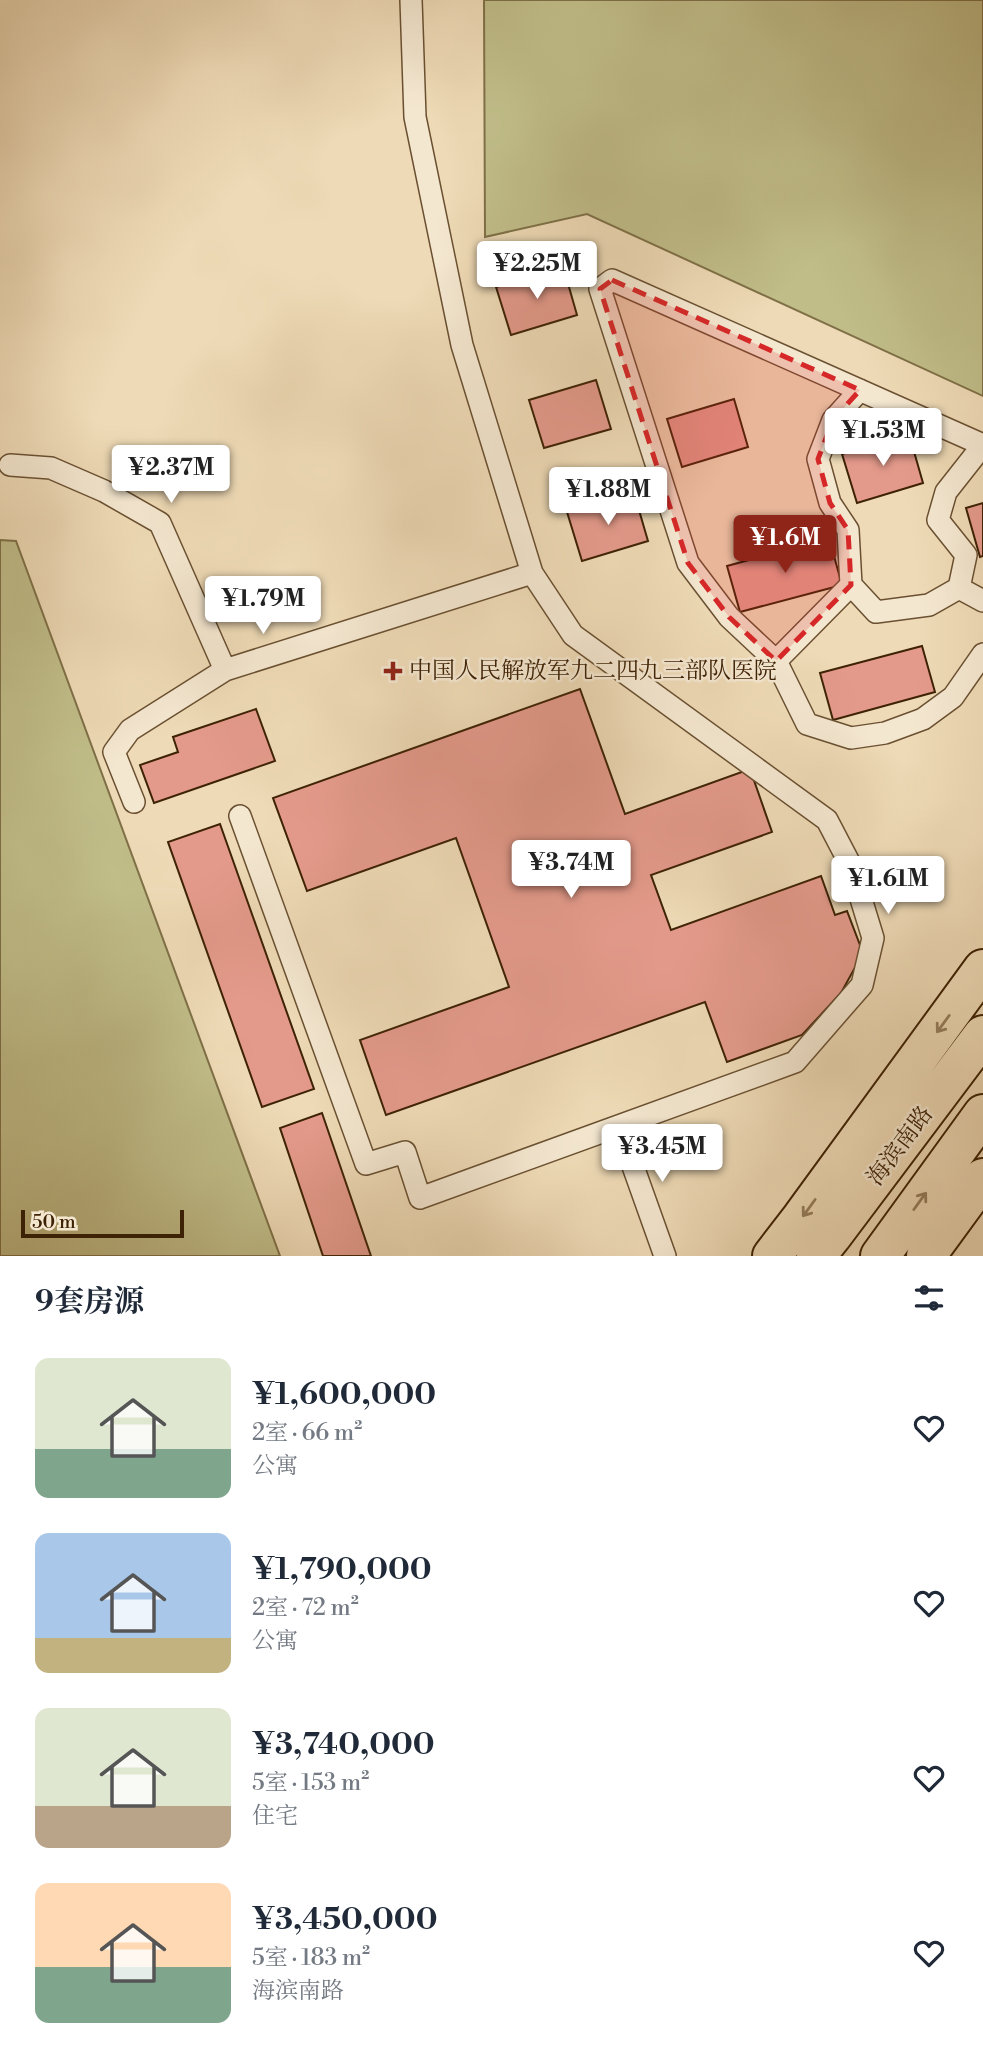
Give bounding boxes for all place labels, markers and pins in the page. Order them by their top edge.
pin: ¥2.25M [480,242,594,301]
pin: ¥1.53M [826,408,940,468]
pin: ¥2.37M [114,446,228,505]
pin: ¥1.88M [551,468,665,527]
pin: ¥1.6M [736,516,834,575]
pin: ¥1.79M [206,576,320,636]
place label: 中国人民解放军九二四九三部队医院 [409,657,777,685]
marker: 中国人民解放军九二四九三部队医院 [383,661,403,681]
pin: ¥3.74M [514,841,628,900]
pin: ¥1.61M [831,856,945,916]
pin: ¥3.45M [605,1124,719,1184]

